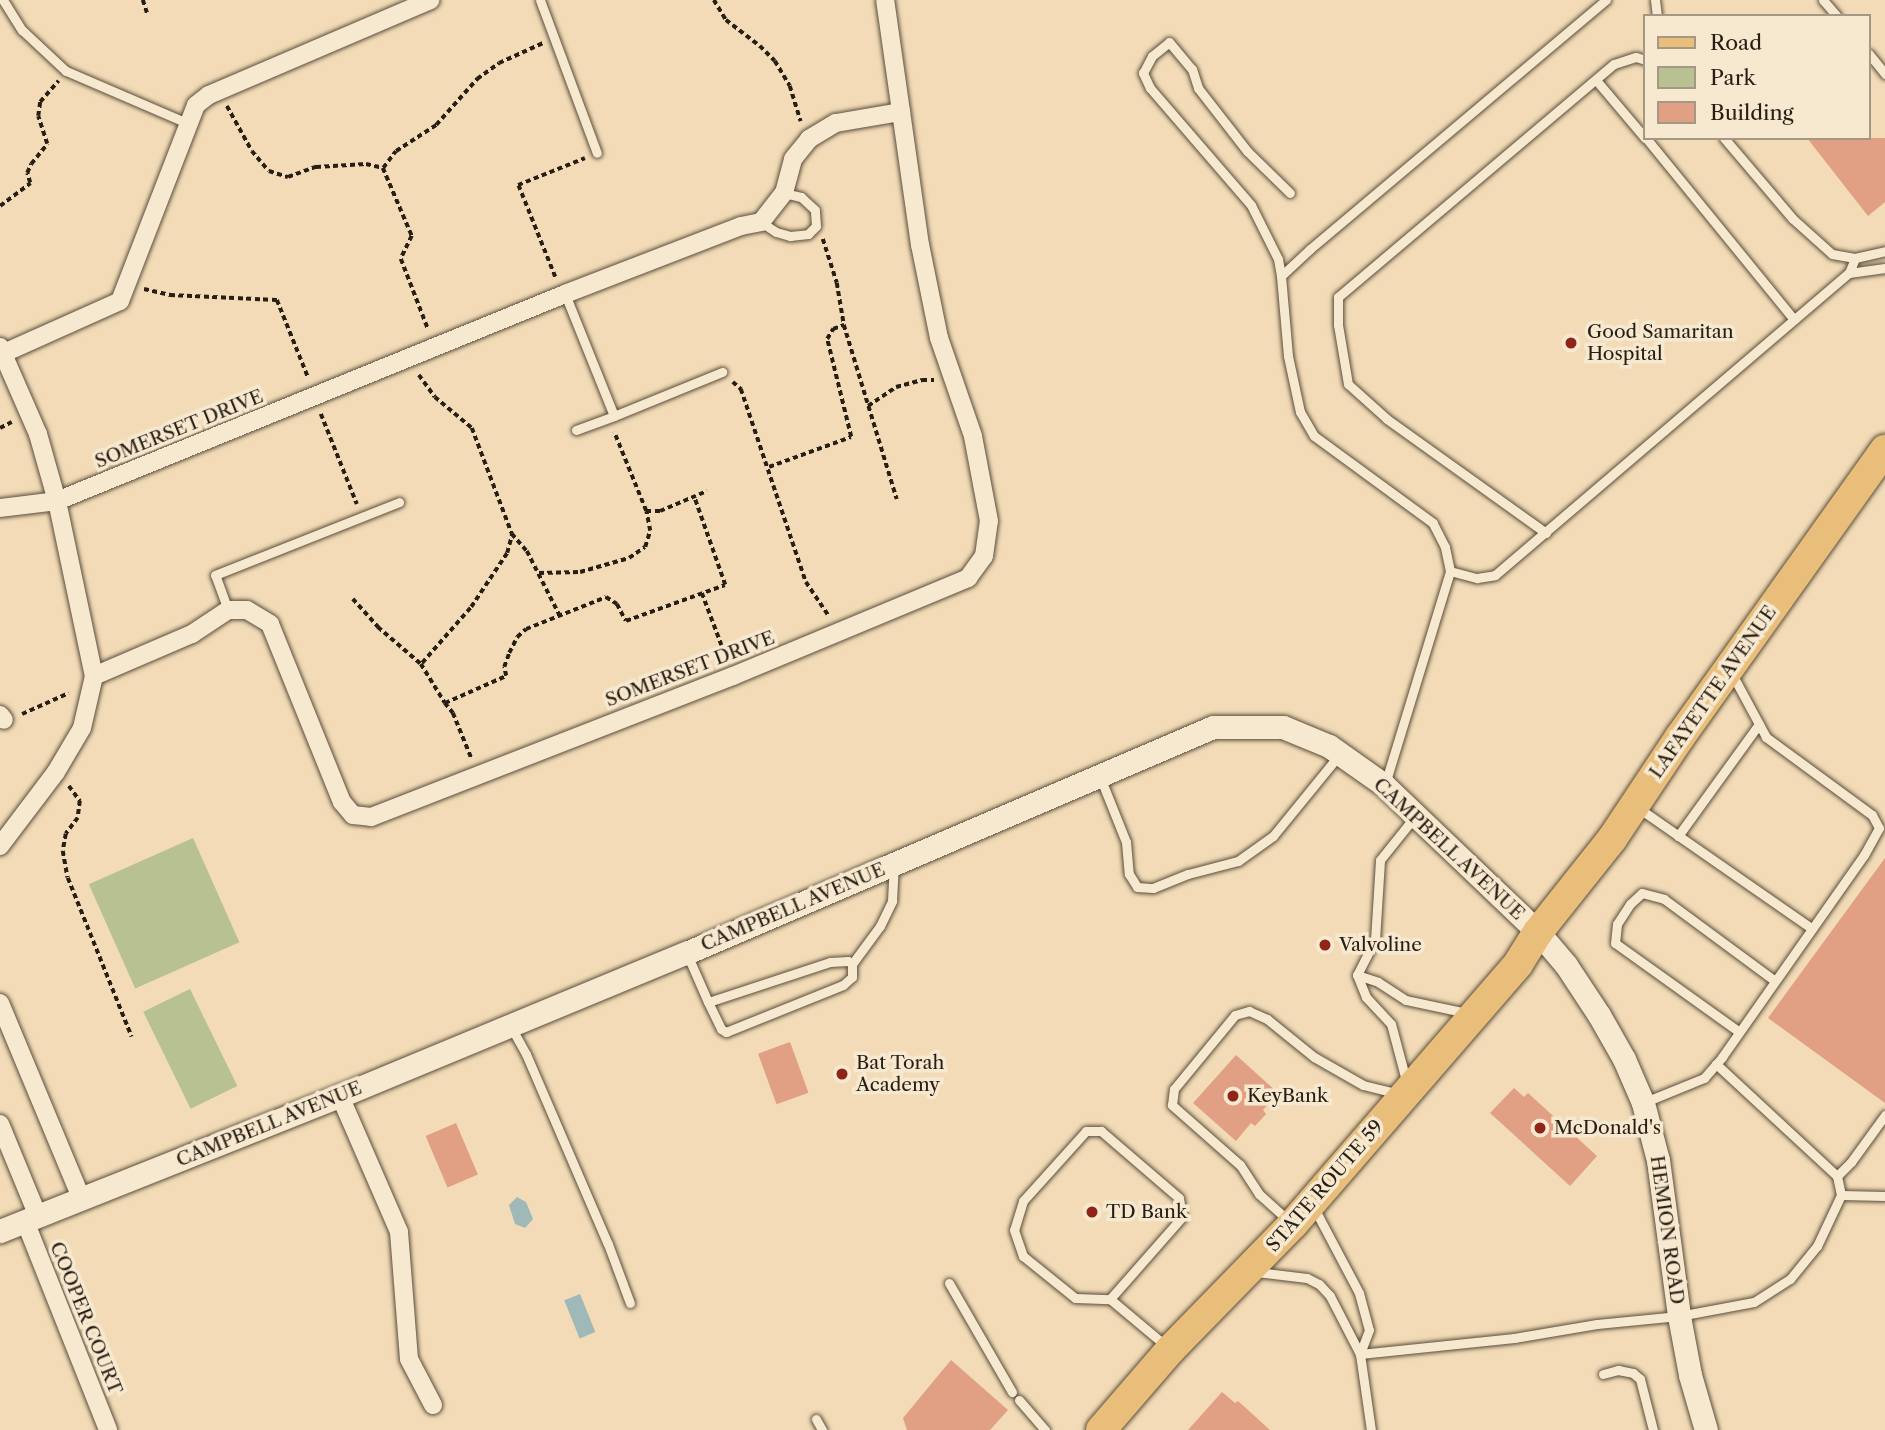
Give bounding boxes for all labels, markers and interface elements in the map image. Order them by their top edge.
legend [1644,14,1871,140]
text: Road [1710,30,1762,55]
text: Park [1710,65,1756,90]
text: Building [1710,100,1794,125]
place label: Good Samaritan Hospital [1587,321,1734,365]
marker: Good Samaritan Hospital [1561,333,1581,353]
street label: SOMERSET DRIVE [91,385,267,473]
street label: LAFAYETTE AVENUE [1644,601,1782,783]
street label: SOMERSET DRIVE [602,626,778,712]
street label: CAMPBELL AVENUE [1368,773,1530,925]
street label: CAMPBELL AVENUE [697,858,889,956]
place label: Valvoline [1339,934,1422,956]
marker: Valvoline [1317,937,1333,953]
place label: Bat Torah Academy [856,1052,945,1096]
marker: Bat Torah Academy [834,1066,850,1082]
street label: CAMPBELL AVENUE [172,1076,366,1172]
place label: KeyBank [1247,1085,1328,1107]
marker: KeyBank [1225,1088,1241,1104]
street label: STATE ROUTE 59 [1262,1115,1388,1257]
place label: McDonald's [1554,1117,1661,1139]
marker: McDonald's [1532,1120,1548,1136]
street label: HEMION ROAD [1645,1154,1689,1306]
place label: TD Bank [1106,1201,1187,1223]
marker: TD Bank [1084,1204,1100,1220]
street label: COOPER COURT [45,1238,127,1398]

